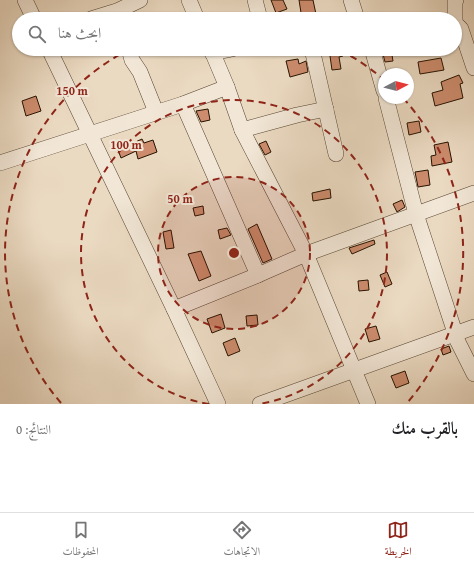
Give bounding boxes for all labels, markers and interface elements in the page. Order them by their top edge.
search box [12,12,462,56]
text: ابحث هنا [58,22,101,43]
icon: search [26,23,48,45]
north arrow [378,68,414,104]
text: 150 m [56,82,89,99]
text: 100 m [110,136,143,153]
text: 50 m [167,190,193,207]
centre of rings [227,246,241,260]
text: بالقرب منك [391,415,458,440]
text: النتائج: 0 [16,420,51,439]
tab: المحفوظات [62,519,99,562]
tab: الاتجاهات [223,519,260,562]
tab: الخريطة [385,519,412,562]

